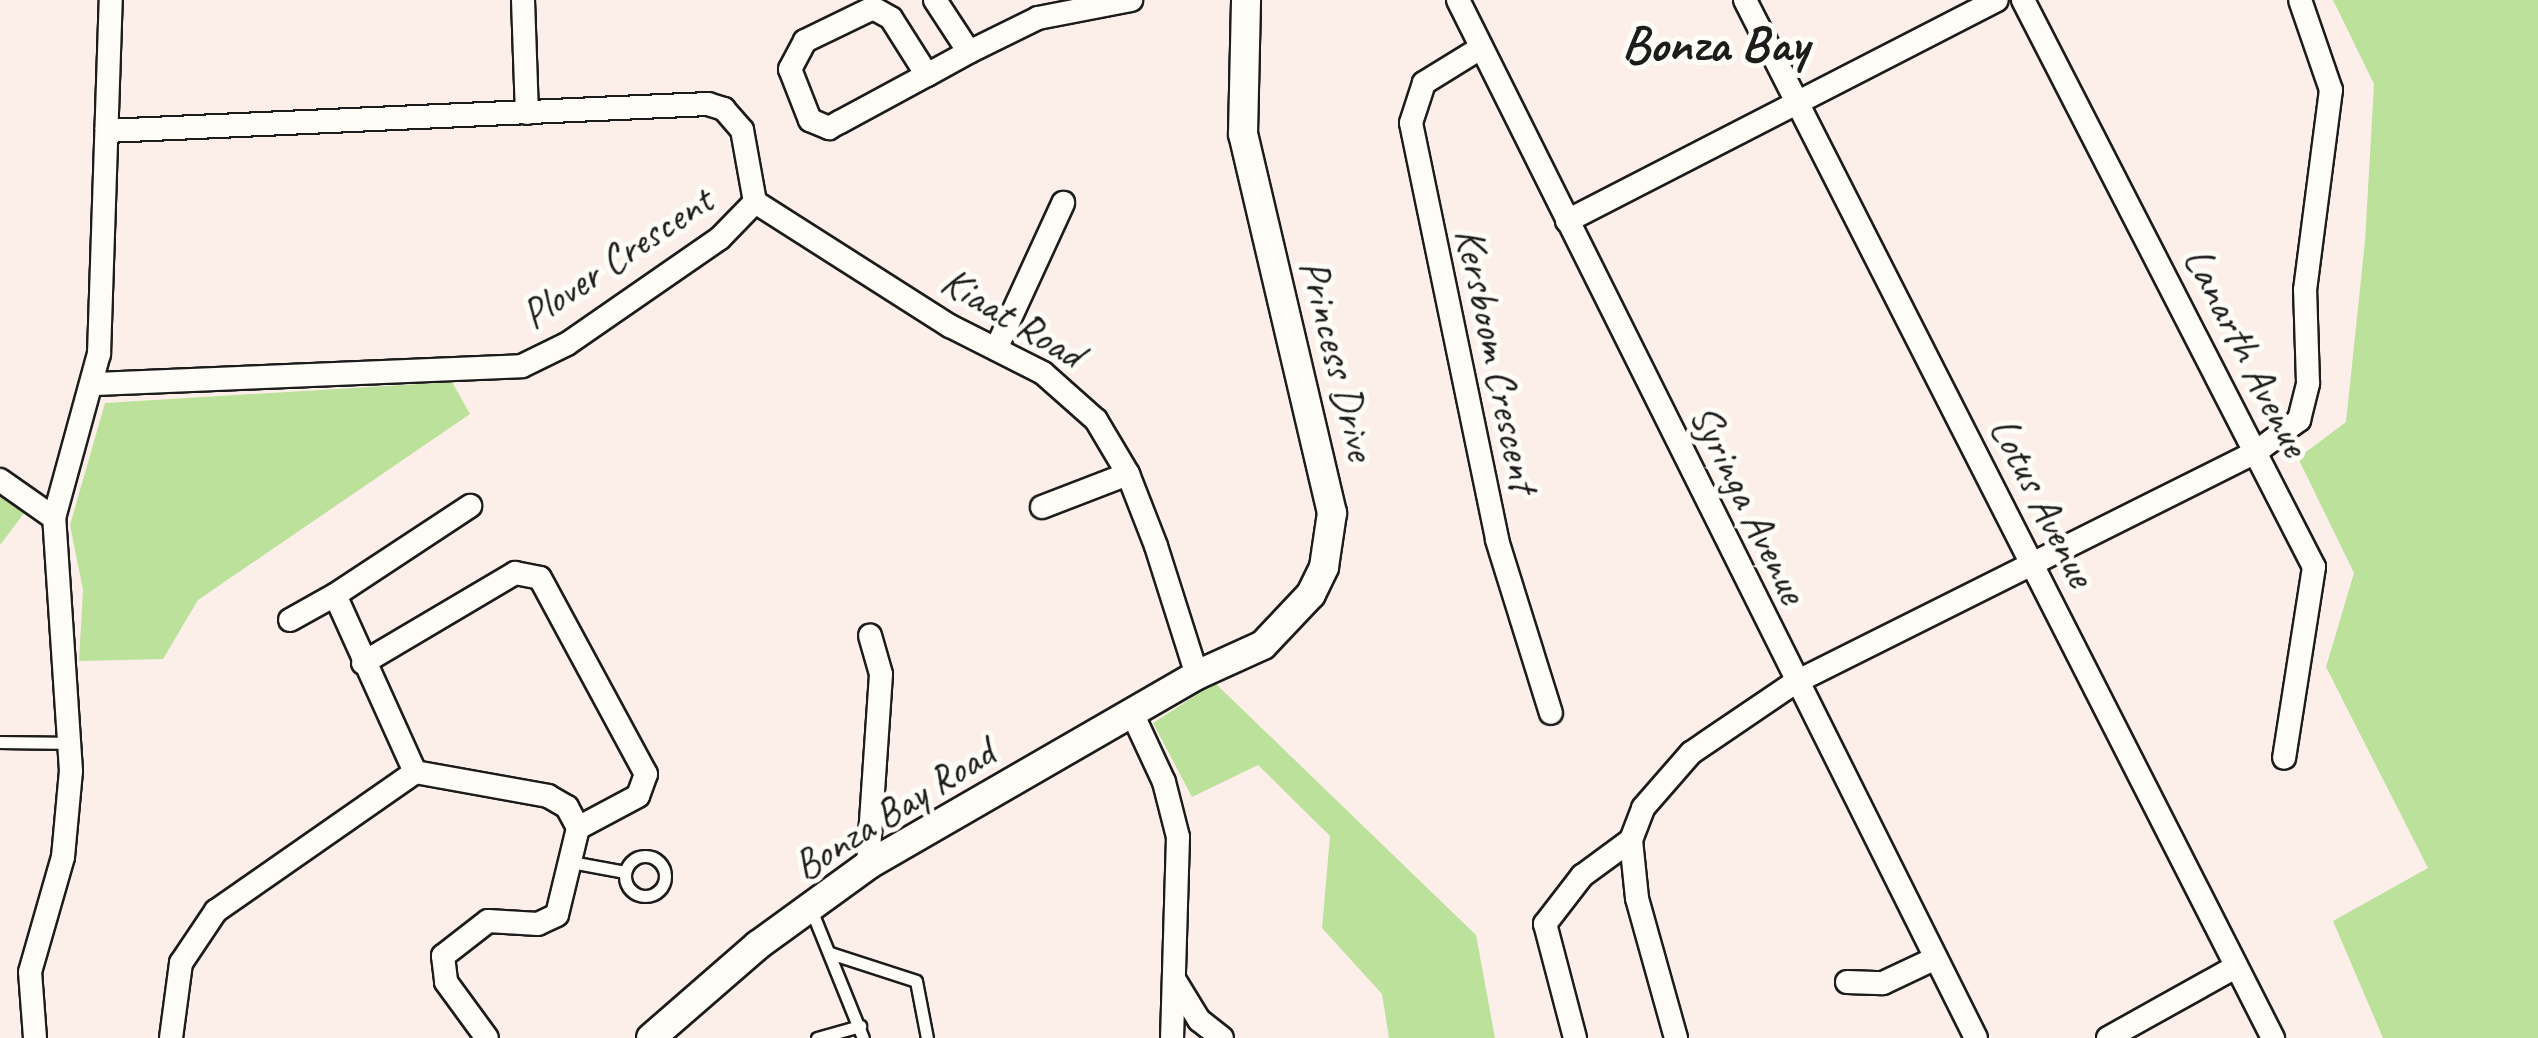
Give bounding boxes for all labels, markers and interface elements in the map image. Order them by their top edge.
district label: Bonza Bay [1621,14,1809,76]
street label: Plover Crescent [512,176,722,340]
street label: Kersboom Crescent [1443,223,1549,497]
street label: Lanarth Avenue [2172,239,2320,465]
street label: Princess Drive [1288,254,1386,466]
street label: Kiaat Road [931,256,1093,380]
street label: Syringa Avenue [1678,397,1818,611]
street label: Lotus Avenue [1978,409,2106,595]
street label: Bonza Bay Road [783,728,1005,892]

